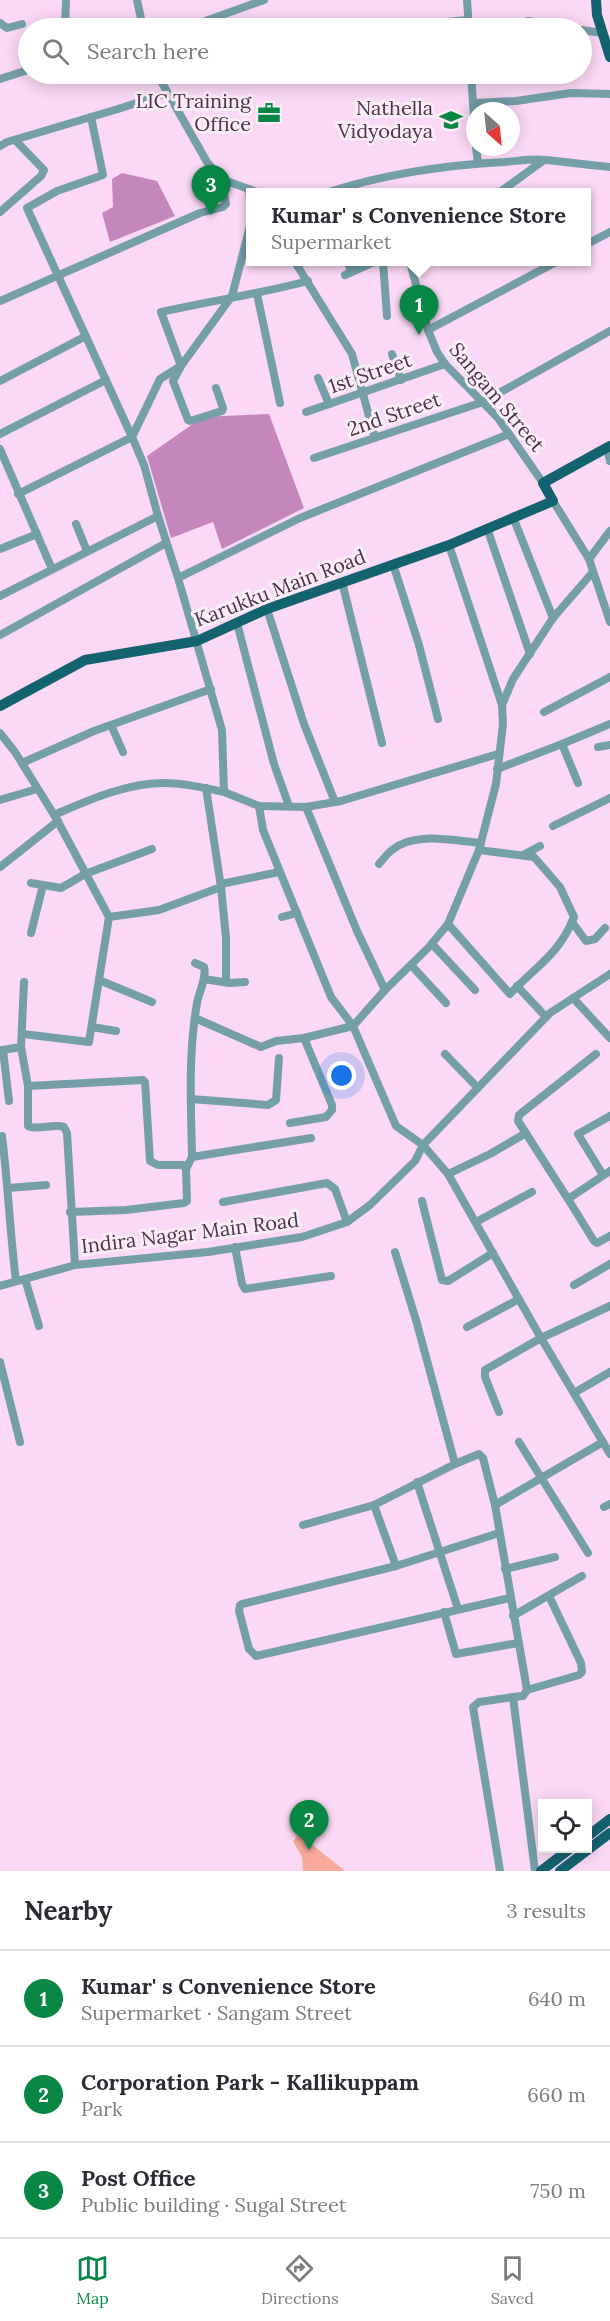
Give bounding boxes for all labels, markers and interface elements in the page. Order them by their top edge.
search box [18,18,592,84]
icon: search [39,35,72,68]
text: Search here [87,37,209,65]
place label: LIC Training Office [136,88,252,136]
place label: Nathella Vidyodaya [337,95,433,143]
office icon: LIC Training Office [256,100,282,126]
north arrow [466,102,520,156]
school or university icon: Nathella Vidyodaya [438,107,464,133]
pin: 3 [192,166,230,215]
popup [246,188,591,266]
text: Kumar' s Convenience Store [271,201,566,229]
text: Supermarket [271,229,391,254]
pin: 1 [400,286,438,335]
street label: Sangam Street [444,337,551,457]
street label: 1st Street [325,347,415,398]
street label: 2nd Street [344,386,444,441]
street label: Karukku Main Road [191,543,369,632]
your location [327,1061,356,1090]
street label: Indira Nagar Main Road [80,1207,300,1258]
map controls [538,1799,592,1853]
button: locate [538,1799,592,1853]
pin: 2 [290,1800,328,1850]
text: Nearby [24,1894,112,1927]
text: 3 results [507,1898,586,1923]
text: Kumar' s Convenience Store [81,1972,376,2000]
text: 1 [39,1986,48,2011]
text: 640 m [528,1986,586,2011]
text: Supermarket · Sangam Street [81,2000,352,2025]
text: Corporation Park - Kallikuppam [81,2068,419,2096]
text: 2 [38,2082,49,2107]
text: 660 m [527,2082,586,2107]
text: Park [81,2096,123,2121]
text: Post Office [81,2164,196,2192]
text: 3 [38,2178,49,2203]
text: 750 m [530,2178,586,2203]
text: Public building · Sugal Street [81,2192,347,2217]
tab: Map [76,2252,109,2308]
tab: Directions [261,2252,339,2308]
tab: Saved [491,2252,534,2308]

